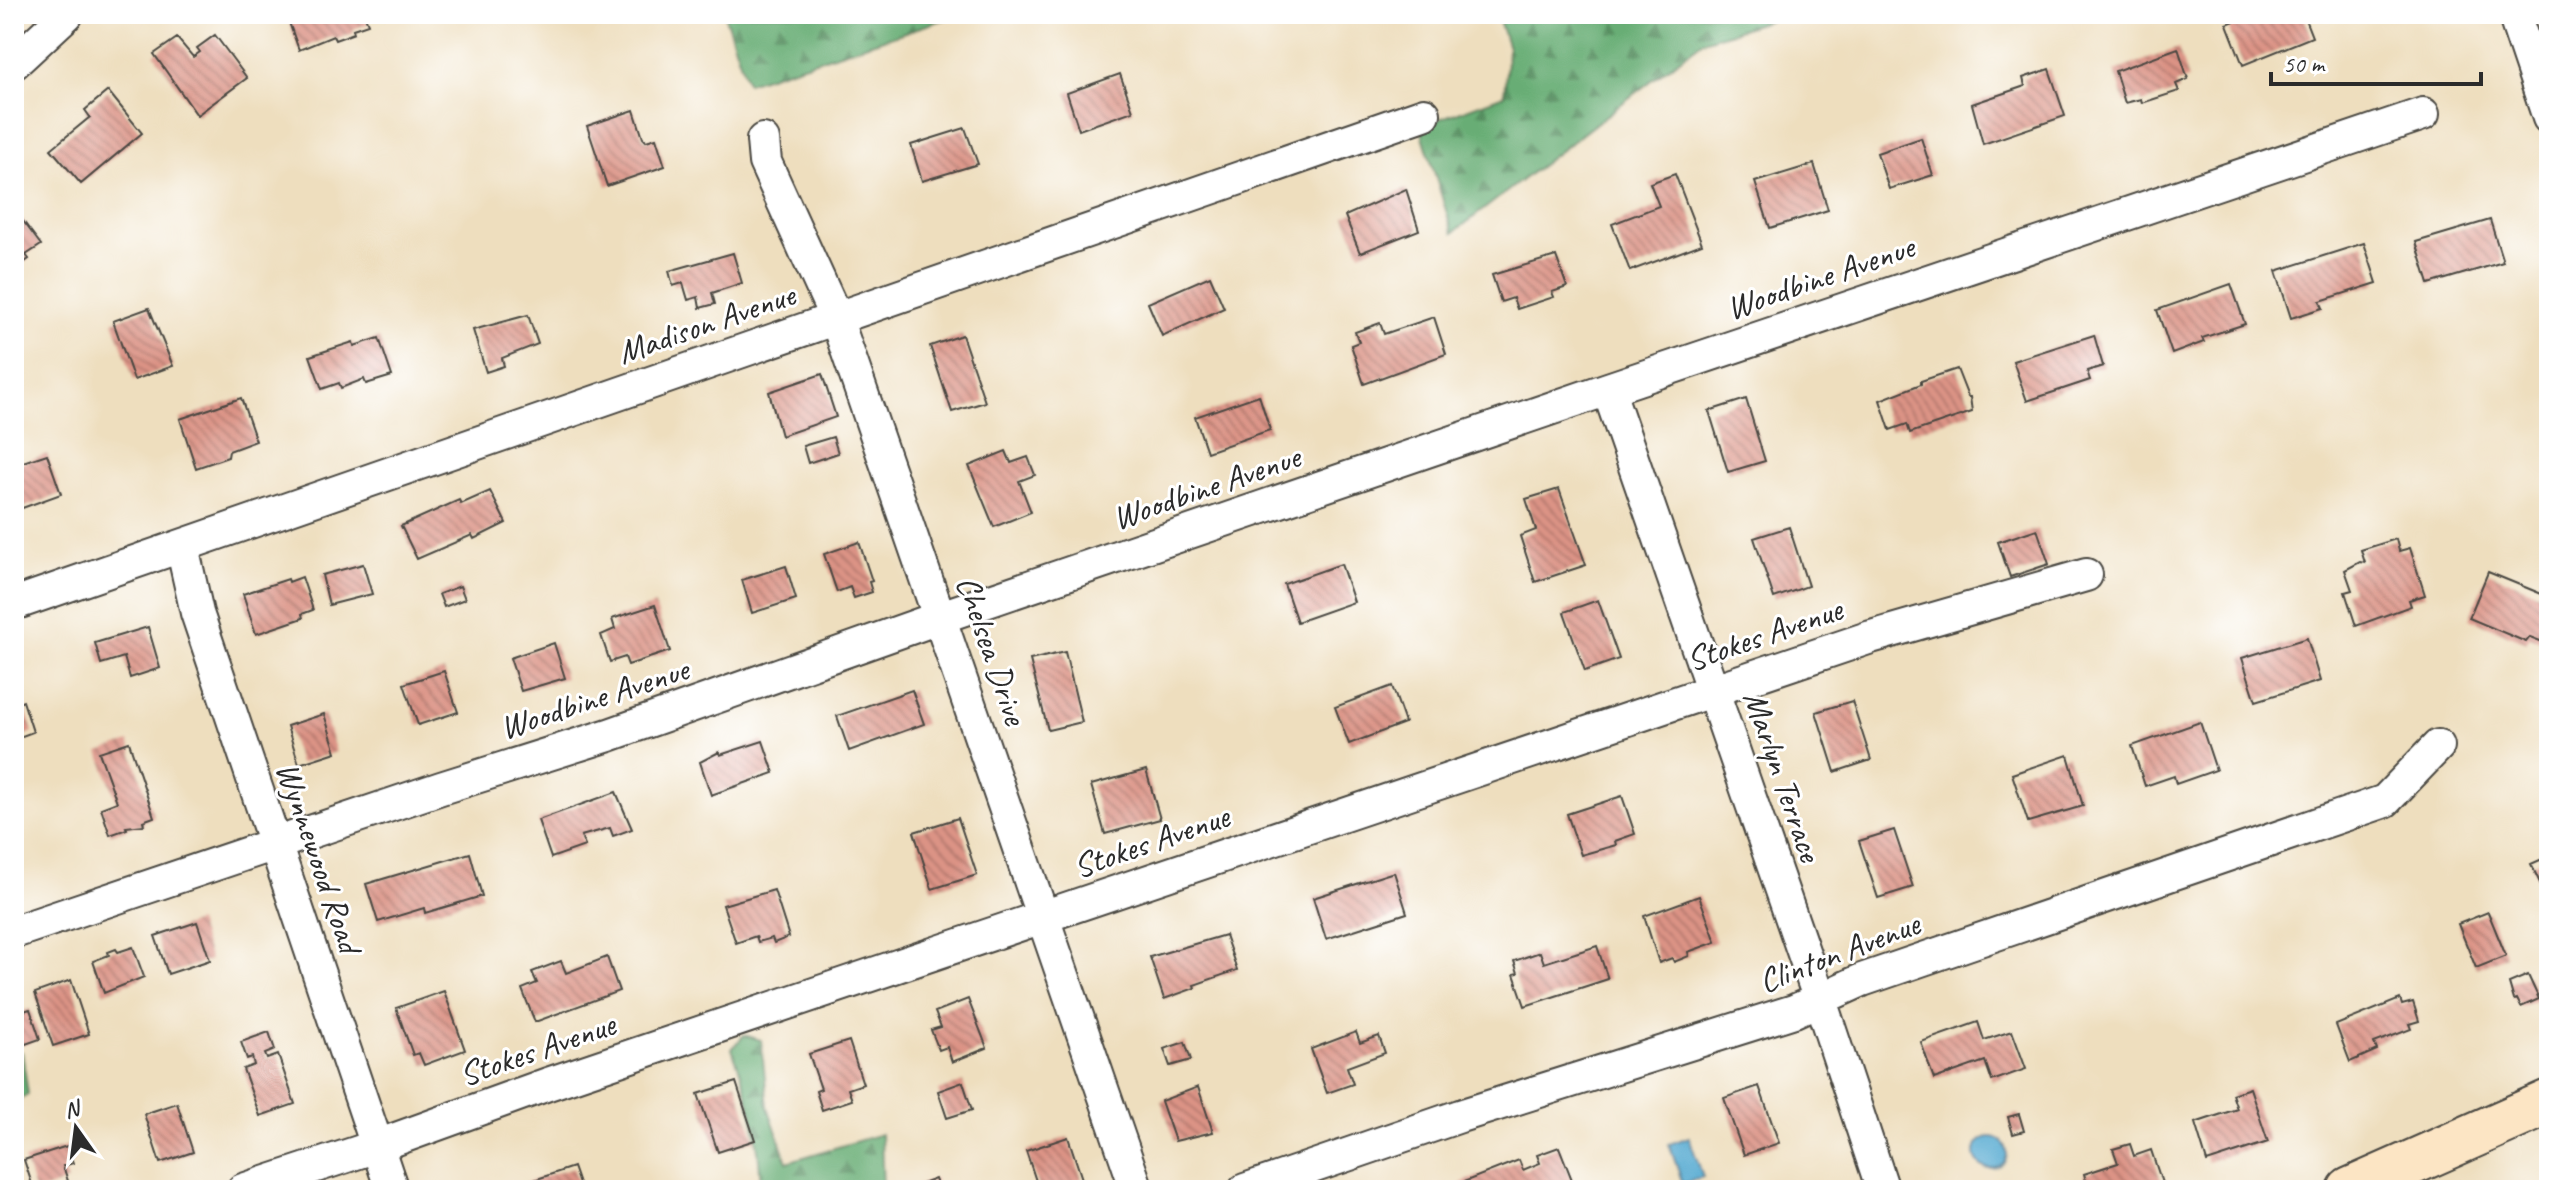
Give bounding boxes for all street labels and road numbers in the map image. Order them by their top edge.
street label: Woodbine Avenue [1720,224,1922,329]
street label: Madison Avenue [612,272,802,373]
street label: Woodbine Avenue [1106,434,1308,539]
street label: Chelsea Drive [947,570,1038,732]
street label: Stokes Avenue [1680,587,1849,681]
street label: Woodbine Avenue [494,646,697,749]
street label: Marlyn Terrace [1734,685,1833,869]
street label: Wynnewood Road [266,756,373,962]
street label: Stokes Avenue [1067,794,1236,888]
street label: Clinton Avenue [1753,901,1927,1002]
street label: Stokes Avenue [453,1002,622,1096]

